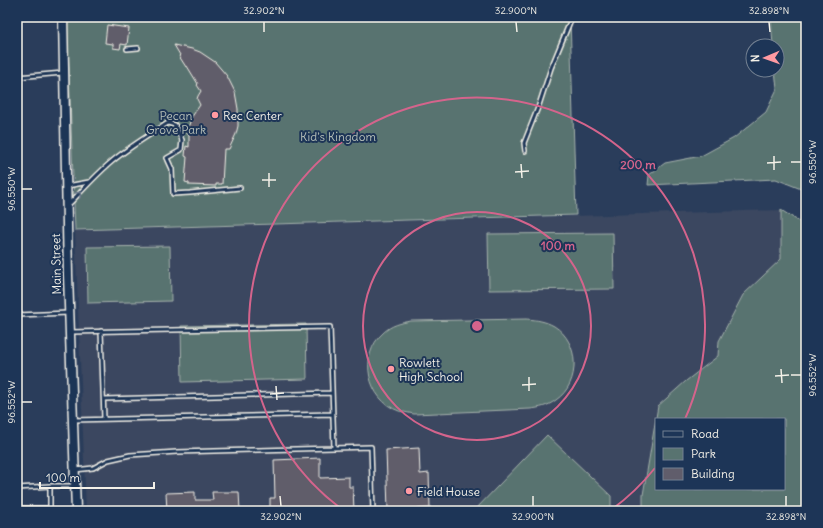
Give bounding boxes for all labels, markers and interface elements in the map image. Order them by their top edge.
text: 32.902°N [243,4,285,17]
text: 32.900°N [495,4,537,17]
text: 32.898°N [749,4,789,17]
north arrow [745,38,785,78]
text: N [748,54,762,62]
park label: Pecan Grove Park [146,108,206,137]
place label: Rec Center [223,108,282,123]
marker: Rec Center [210,110,220,120]
park label: Kid's Kingdom [300,129,376,144]
text: 96.550°W [806,140,819,184]
text: 200 m [620,157,656,172]
text: 96.550°W [5,167,18,211]
one-way arrow [74,191,82,199]
street label: Main Street [48,233,64,295]
text: 100 m [541,238,575,253]
centre of rings [470,319,484,333]
text: 96.552°W [806,354,819,397]
place label: Rowlett High School [399,355,463,384]
marker: Rowlett High School [386,364,396,374]
text: 96.552°W [5,381,18,424]
legend [655,418,785,490]
text: Road [691,426,719,441]
text: Park [691,446,716,461]
scale bar [40,464,154,490]
text: Building [691,466,735,481]
text: 100 m [46,470,80,485]
place label: Field House [417,484,480,499]
marker: Field House [404,486,414,496]
text: 32.902°N [260,510,302,523]
text: 32.900°N [512,510,554,523]
text: 32.898°N [766,510,806,523]

